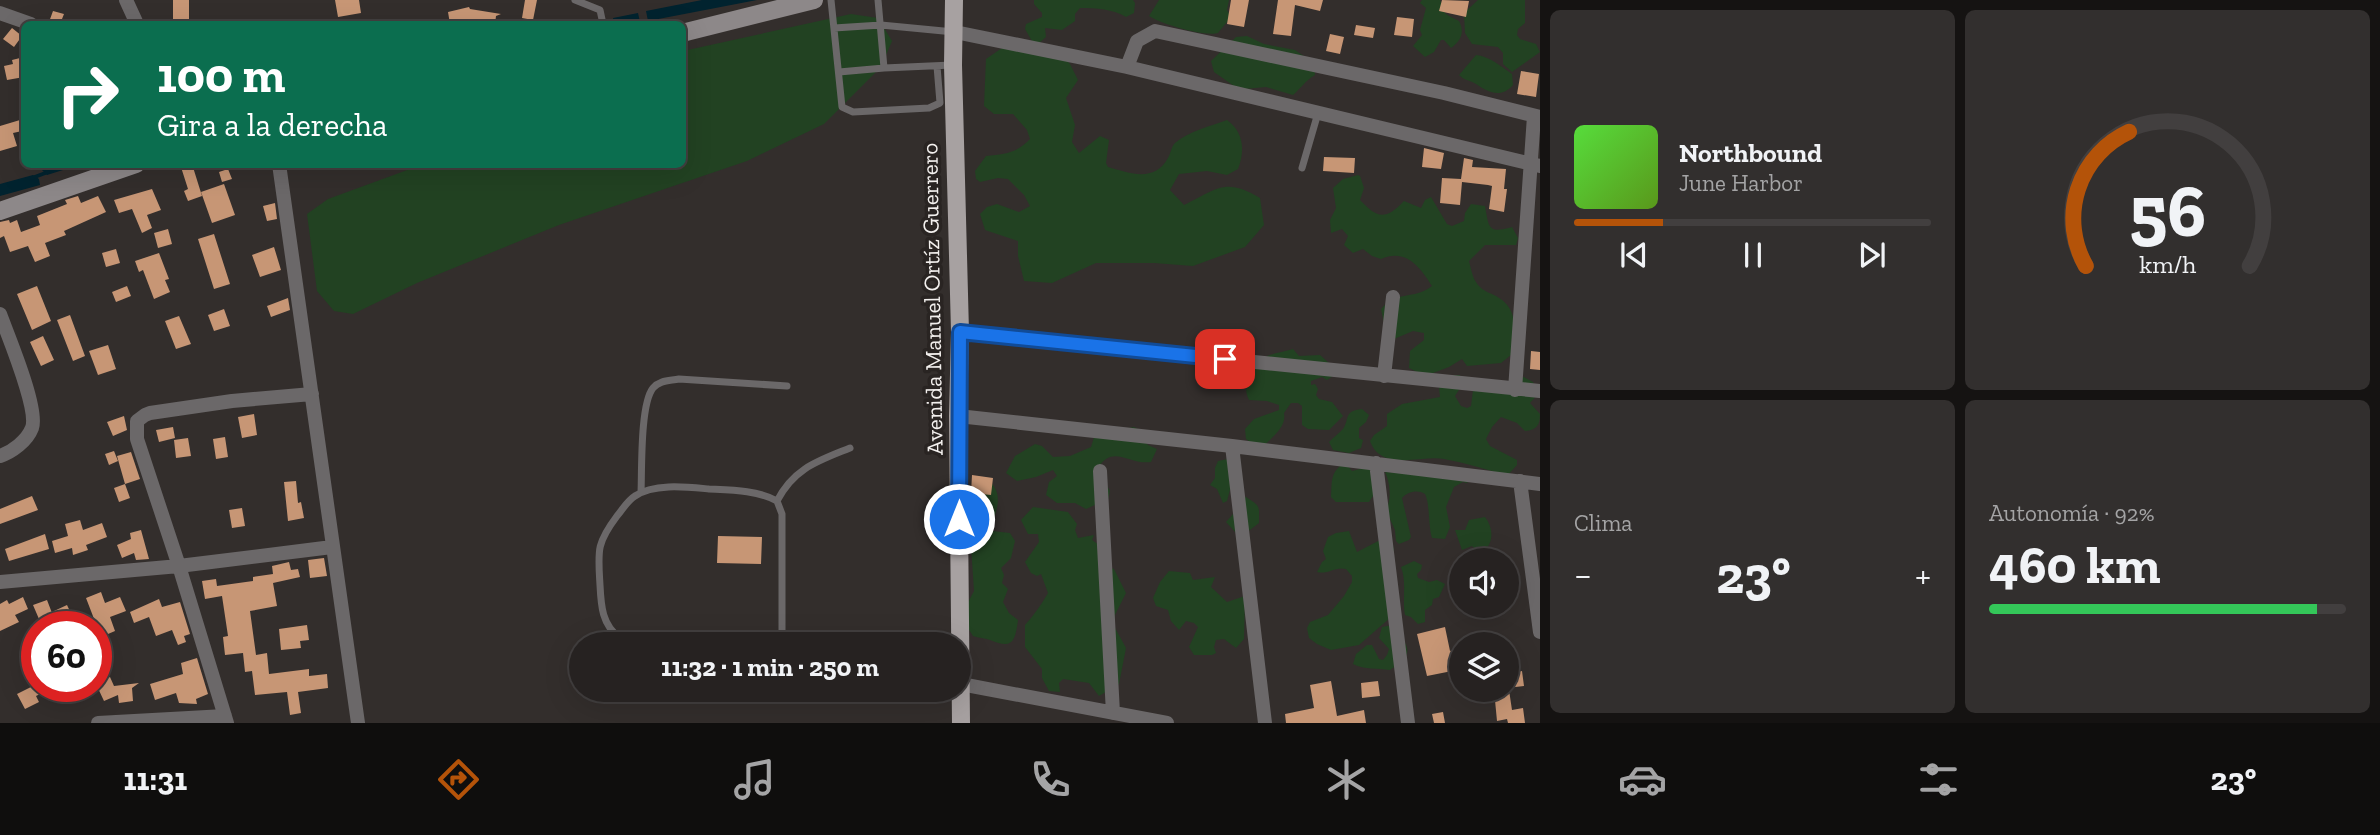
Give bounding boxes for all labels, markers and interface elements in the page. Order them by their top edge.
text: 100 m [157,46,285,105]
icon: right [42,49,133,140]
text: Gira a la derecha [157,106,387,144]
text: Northbound [1679,137,1822,169]
street label: Avenida Manuel Ortíz Guerrero [915,143,949,455]
text: 56 [2129,167,2206,255]
text: June Harbor [1679,169,1803,197]
icon: previous [1615,236,1653,274]
icon: pause [1734,236,1772,274]
icon: next [1853,236,1891,274]
text: km/h [2139,249,2196,279]
pin [1195,329,1255,389]
icon: arrive [1206,340,1244,378]
position arrow [922,482,996,556]
text: Autonomía · 92% [1989,499,2154,527]
text: Clima [1574,509,1632,537]
text: 460 km [1989,534,2161,596]
text: 23° [1716,544,1791,606]
map controls [1449,548,1519,702]
button: sound [1449,548,1519,618]
text: − [1574,552,1592,598]
text: + [1915,552,1931,598]
speed limit sign: 60 [21,611,112,702]
button: layers [1449,632,1519,702]
text: 11:32 · 1 min · 250 m [661,651,879,683]
icon: directions [434,755,483,804]
icon: music [730,755,779,804]
icon: phone [1026,755,1075,804]
icon: climate [1322,755,1371,804]
icon: car [1618,755,1667,804]
icon: filters [1914,755,1963,804]
text: 11:31 [124,760,187,798]
text: 23° [2211,760,2256,798]

